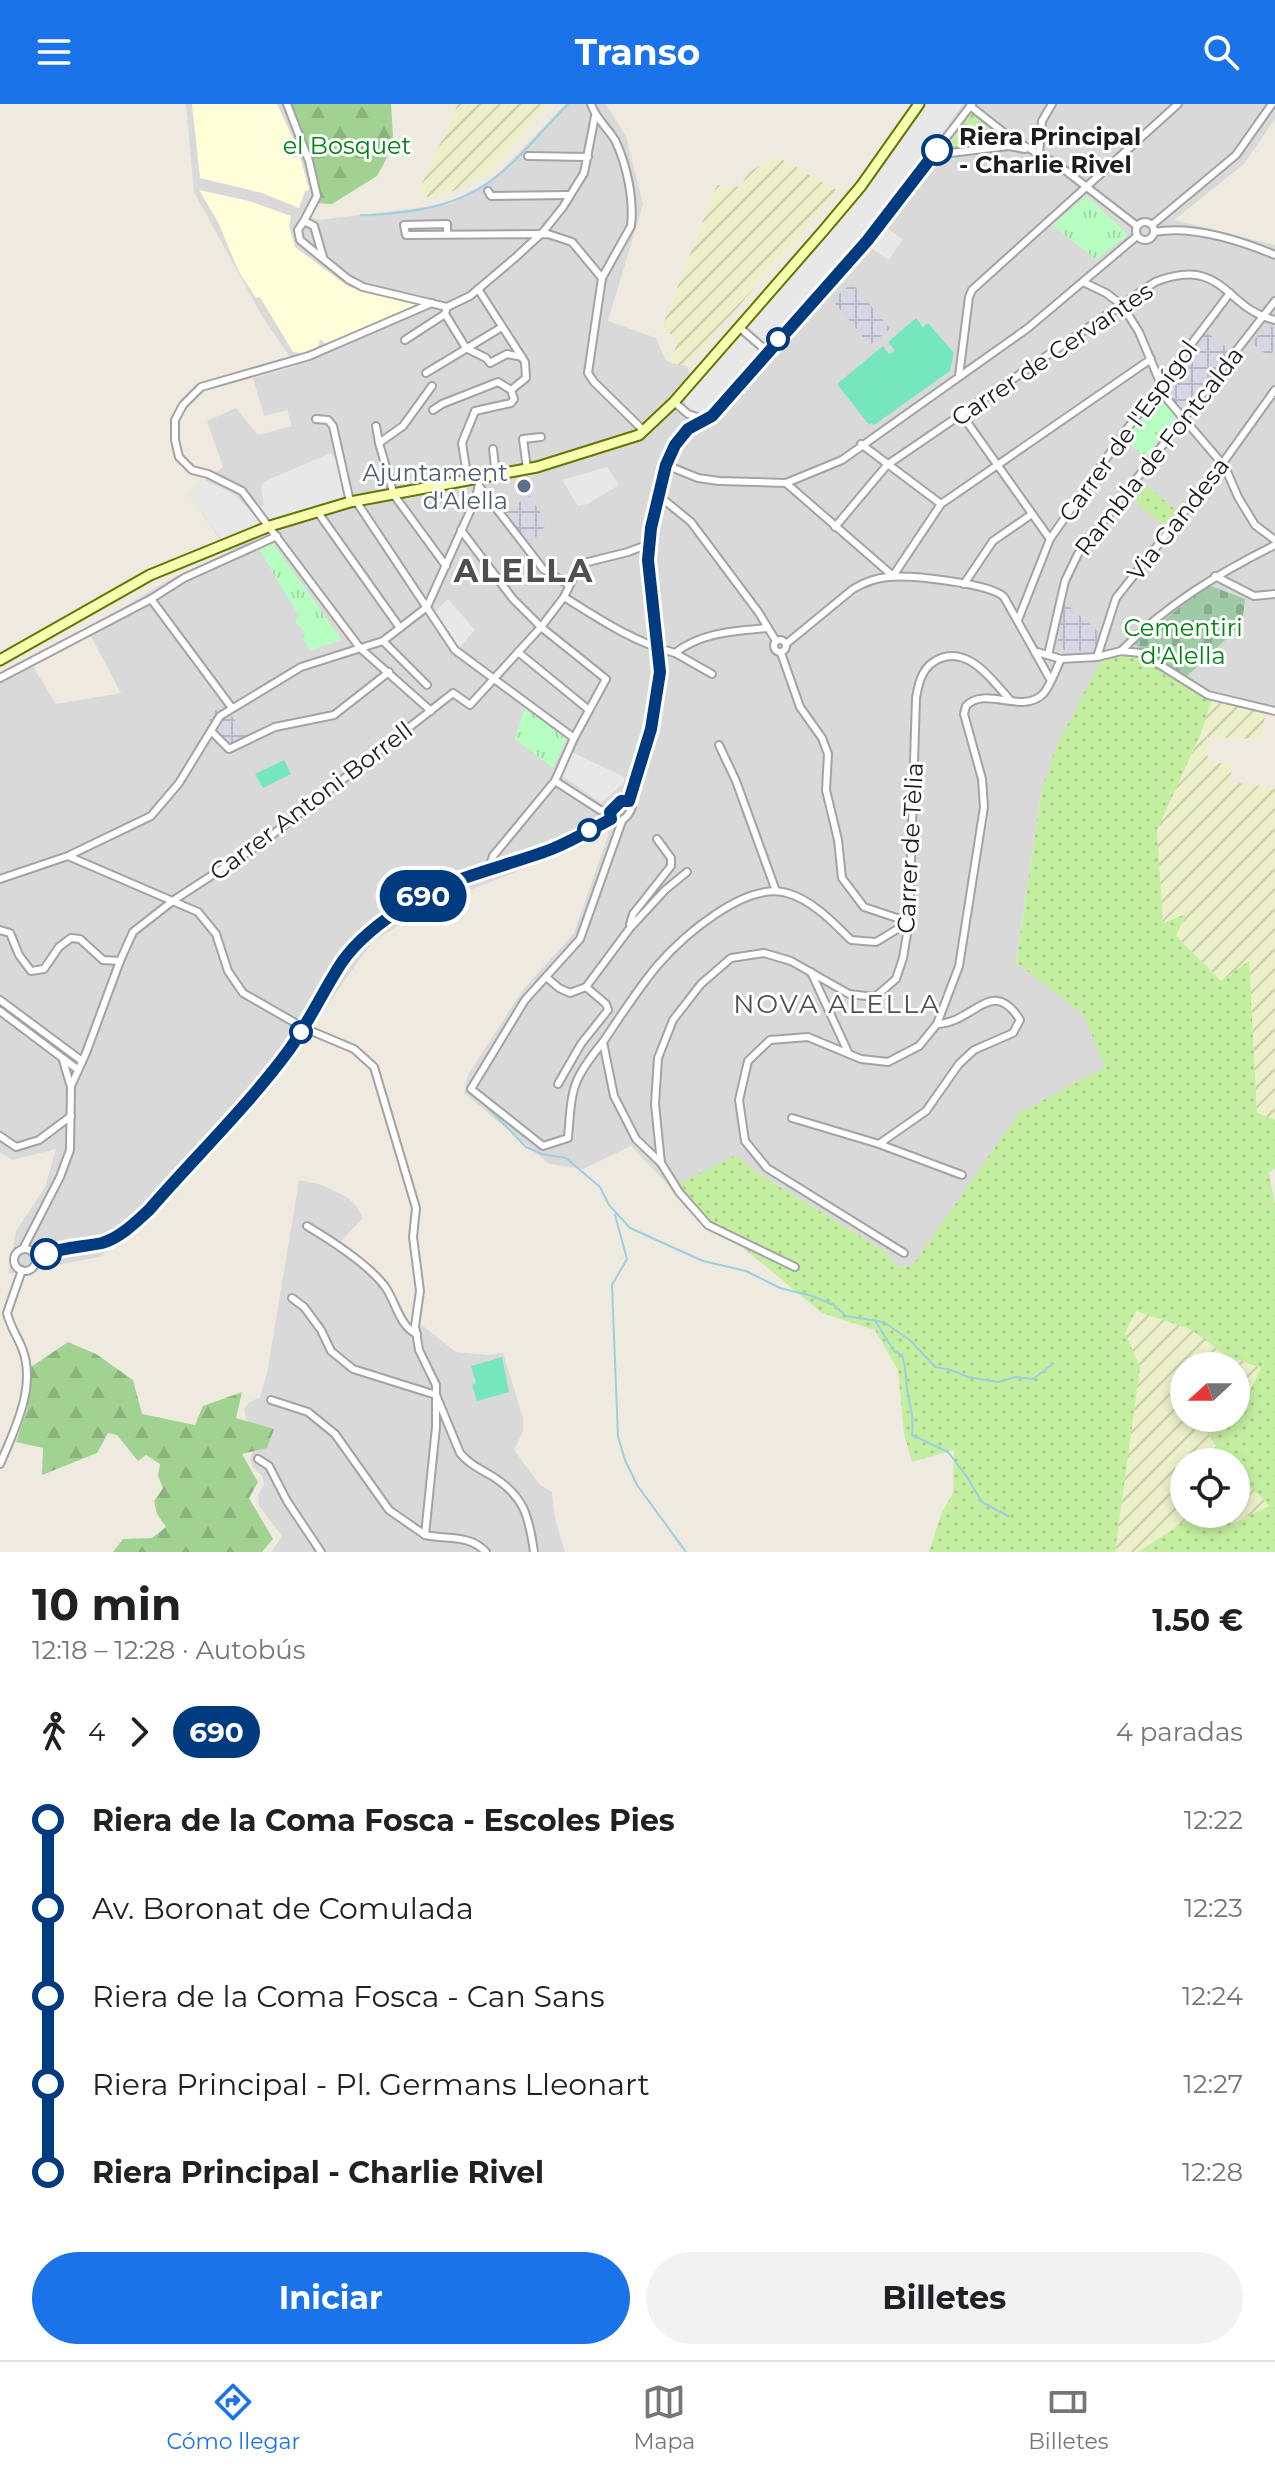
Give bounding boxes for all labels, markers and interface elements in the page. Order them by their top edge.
icon: menu [32,30,76,74]
text: Transo [575,30,700,74]
icon: search [1199,30,1243,74]
place label: Riera Principal - Charlie Rivel [959,122,1141,179]
park label: el Bosquet [283,131,412,160]
marker: Riera Principal - Charlie Rivel [922,135,952,165]
street label: Carrer de Cervantes [946,276,1158,432]
unlabelled marker [767,328,789,350]
street label: Carrer de l'Espígol [1053,335,1203,527]
street label: Rambla de Fontcalda [1068,341,1250,561]
street label: Via Gandesa [1121,451,1235,587]
place label: Ajuntament d'Alella [363,458,508,515]
marker: Ajuntament d'Alella [515,477,533,495]
district label: ALELLA [453,551,594,590]
park label: Cementiri d'Alella [1123,613,1243,670]
street label: Carrer Antoni Borrell [204,715,418,887]
street label: Carrer de Tèlia [891,762,929,934]
unlabelled marker [578,819,600,841]
line badge: 690 [377,870,469,922]
text: 690 [396,879,450,913]
district label: NOVA ALELLA [733,988,941,1020]
unlabelled marker [290,1021,312,1043]
unlabelled marker [31,1239,61,1269]
north arrow [1170,1352,1250,1432]
map controls [1170,1352,1250,1528]
button: locate [1170,1448,1250,1528]
text: 10 min [32,1577,181,1631]
text: 1.50 € [1152,1602,1243,1639]
text: 12:18 – 12:28 · Autobús [32,1634,305,1666]
icon: walk [32,1710,76,1754]
icon: forward [117,1710,161,1754]
text: 690 [189,1715,244,1749]
text: 4 [88,1716,105,1748]
text: 4 paradas [1116,1716,1243,1748]
text: Riera de la Coma Fosca - Escoles Pies [92,1802,675,1839]
text: 12:22 [1184,1804,1243,1836]
text: Av. Boronat de Comulada [92,1890,474,1927]
text: 12:23 [1184,1892,1243,1924]
text: Riera de la Coma Fosca - Can Sans [92,1978,605,2015]
text: 12:24 [1182,1980,1243,2012]
text: Riera Principal - Pl. Germans Lleonart [92,2066,650,2103]
text: 12:27 [1183,2068,1243,2100]
text: Riera Principal - Charlie Rivel [92,2154,544,2191]
text: 12:28 [1182,2156,1243,2188]
button: Iniciar [32,2252,630,2344]
button: Billetes [646,2252,1243,2344]
tab: Cómo llegar [167,2380,300,2455]
tab: Mapa [633,2380,695,2455]
tab: Billetes [1028,2380,1108,2455]

